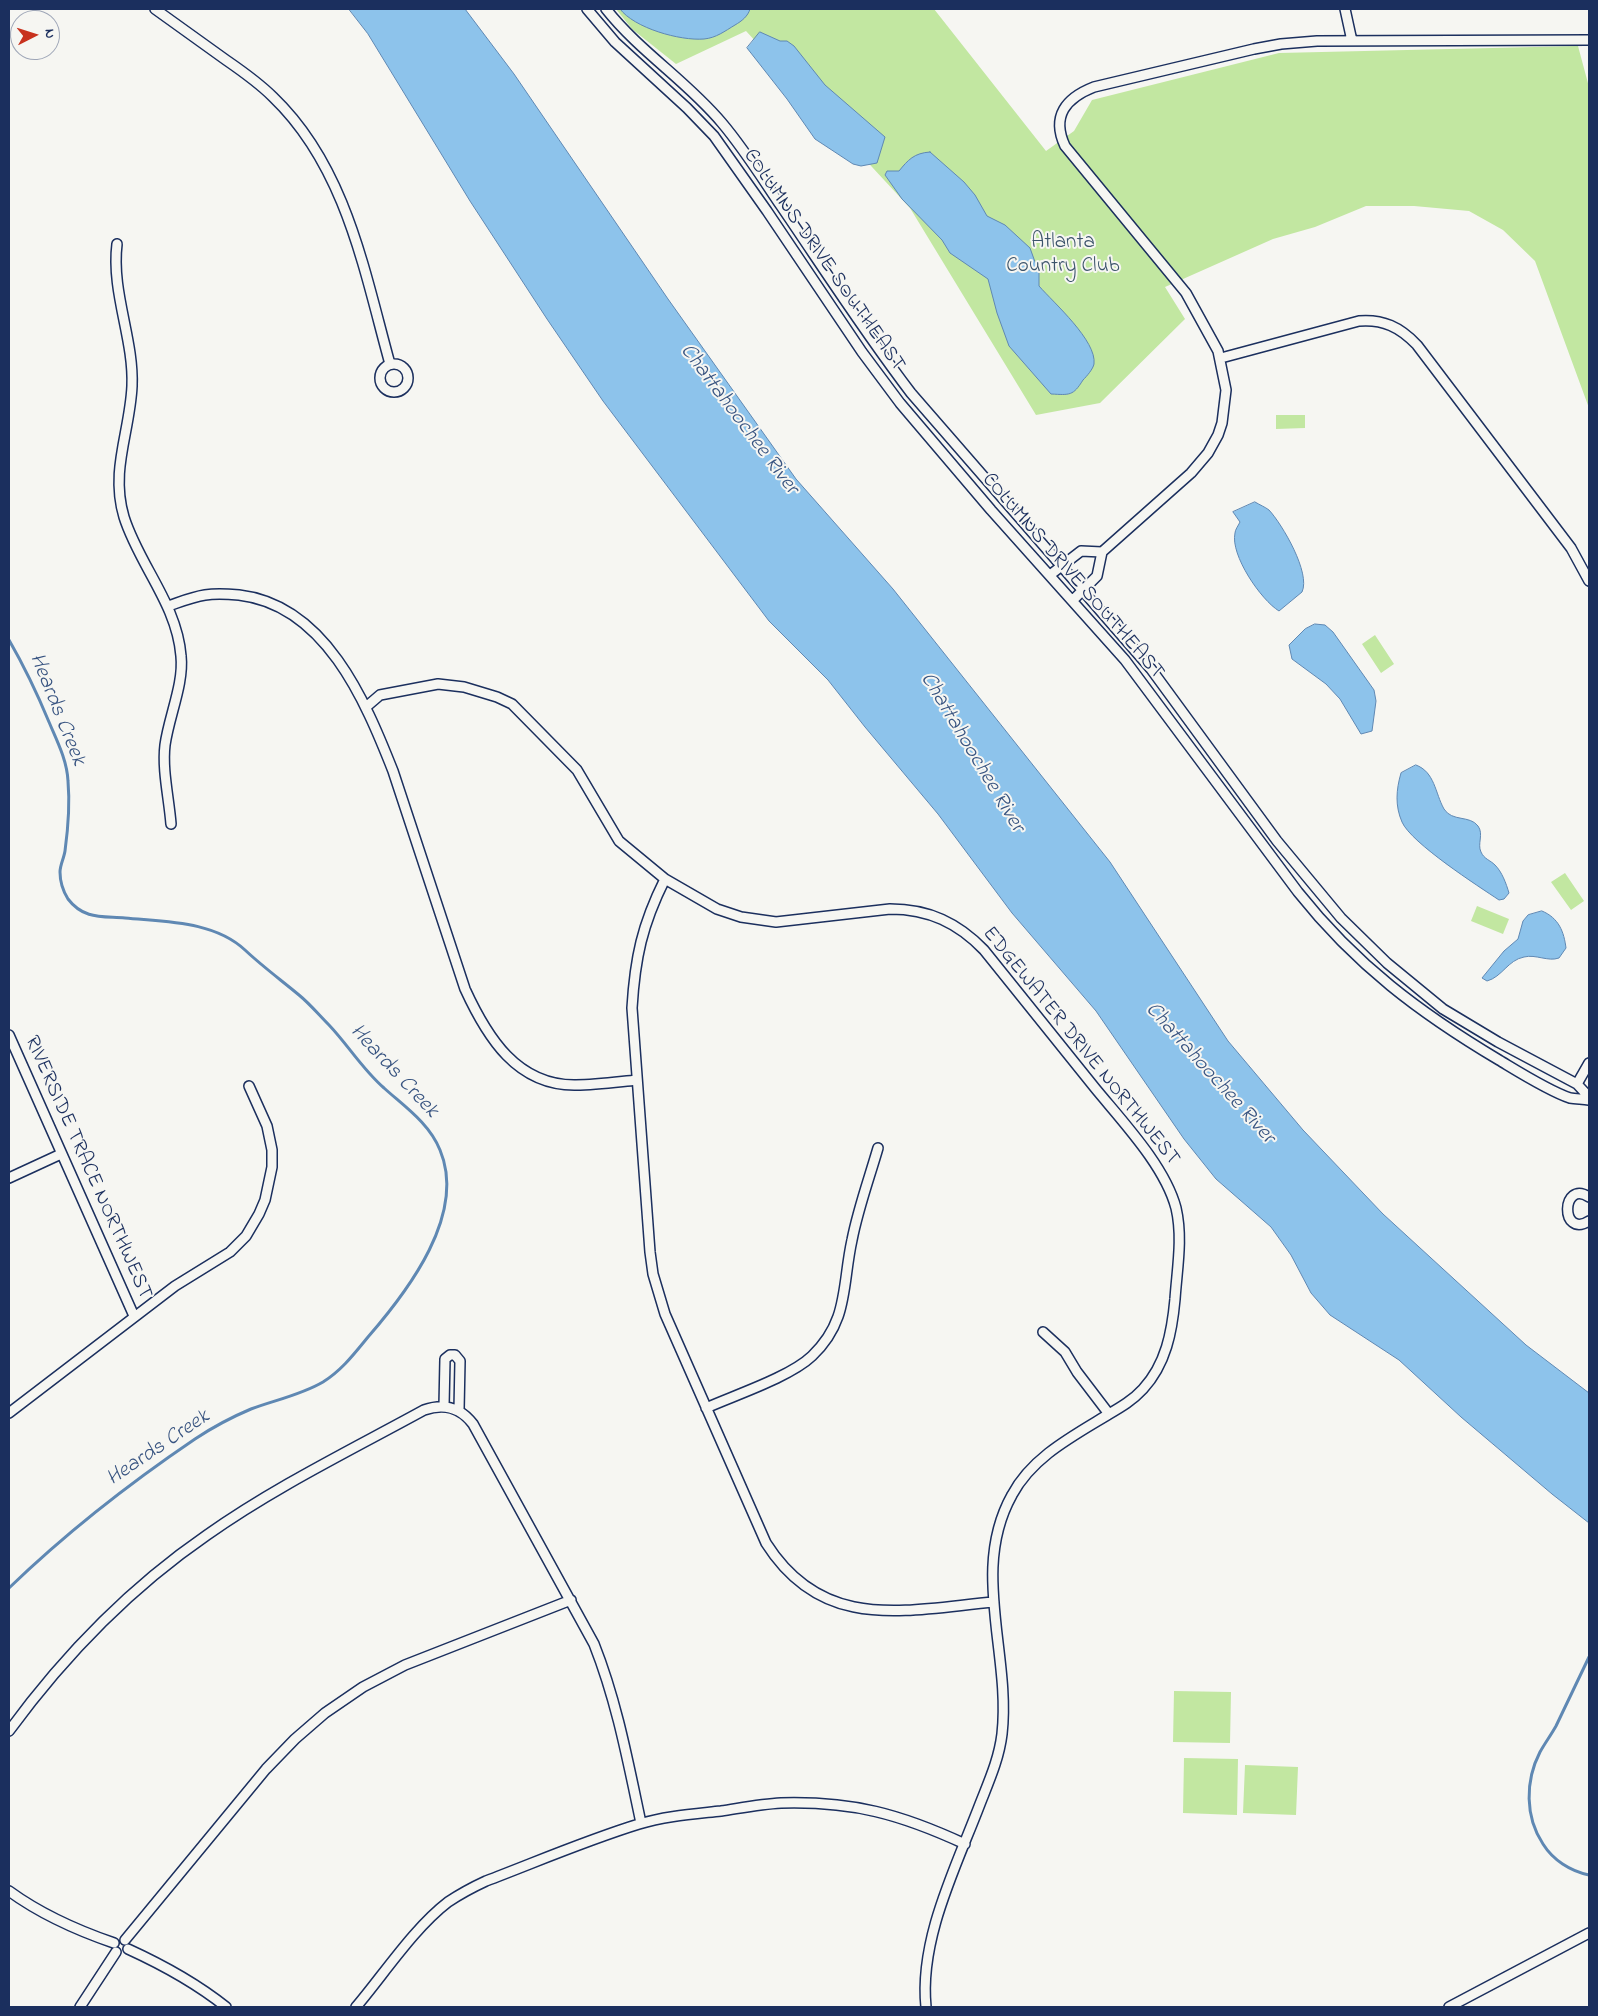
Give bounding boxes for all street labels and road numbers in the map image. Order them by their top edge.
street label: COLUMNS DRIVE SOUTHEAST [736,145,910,377]
street label: COLUMNS DRIVE SOUTHEAST [975,468,1169,686]
street label: EDGEWATER DRIVE NORTHWEST [976,922,1184,1172]
street label: RIVERSIDE TRACE NORTHWEST [17,1032,157,1304]

